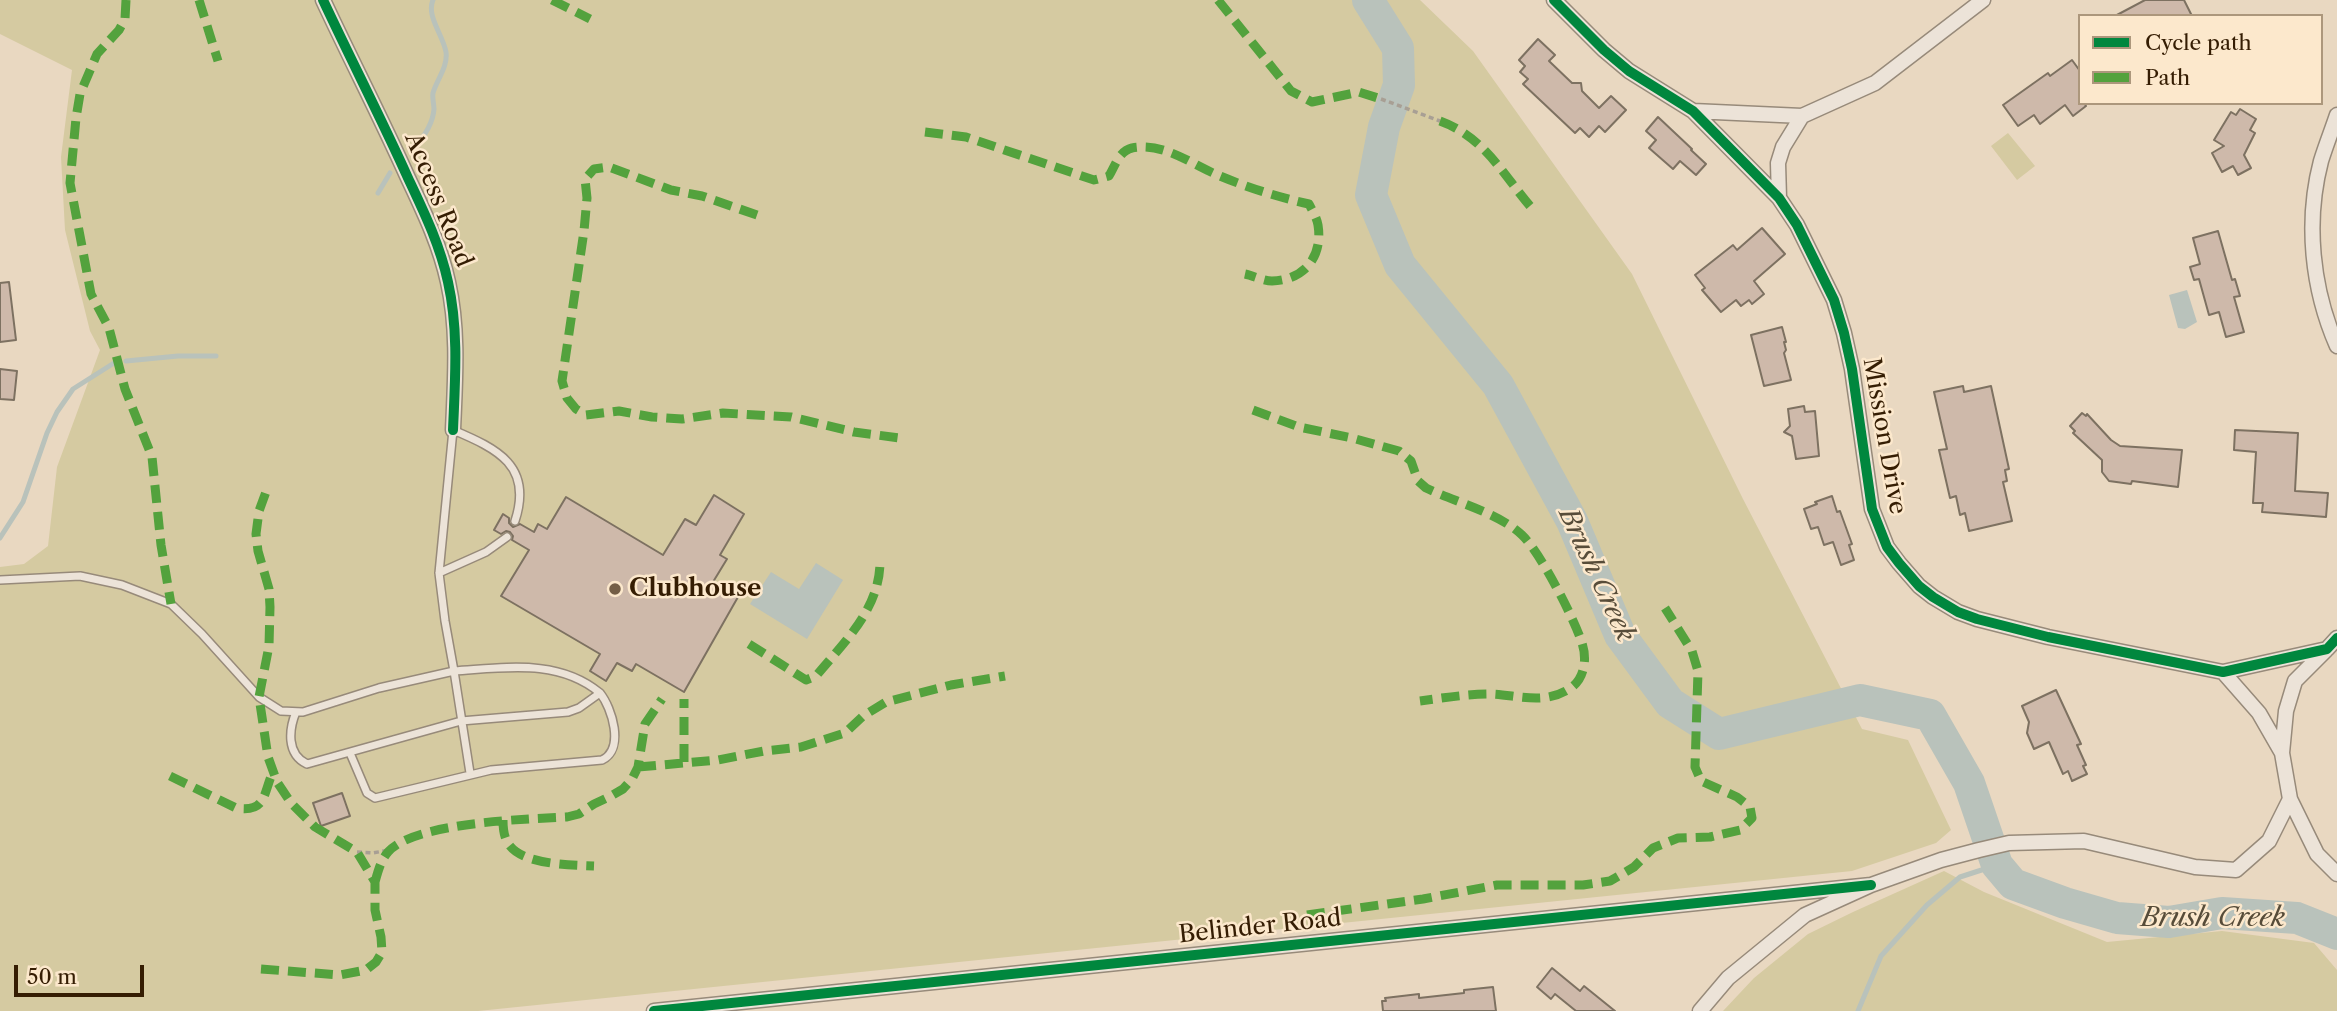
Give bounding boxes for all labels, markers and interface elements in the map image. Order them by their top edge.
legend [2078,14,2323,105]
text: Cycle path [2145,30,2252,55]
text: Path [2145,65,2190,90]
street label: Access Road [398,128,478,272]
street label: Mission Drive [1856,356,1912,516]
water label: Brush Creek [1551,503,1641,647]
place label: Clubhouse [629,575,761,603]
marker: Clubhouse [607,581,623,597]
water label: Brush Creek [2141,902,2285,934]
street label: Belinder Road [1177,904,1343,950]
scale bar [18,951,147,995]
text: 50 m [27,964,77,989]

